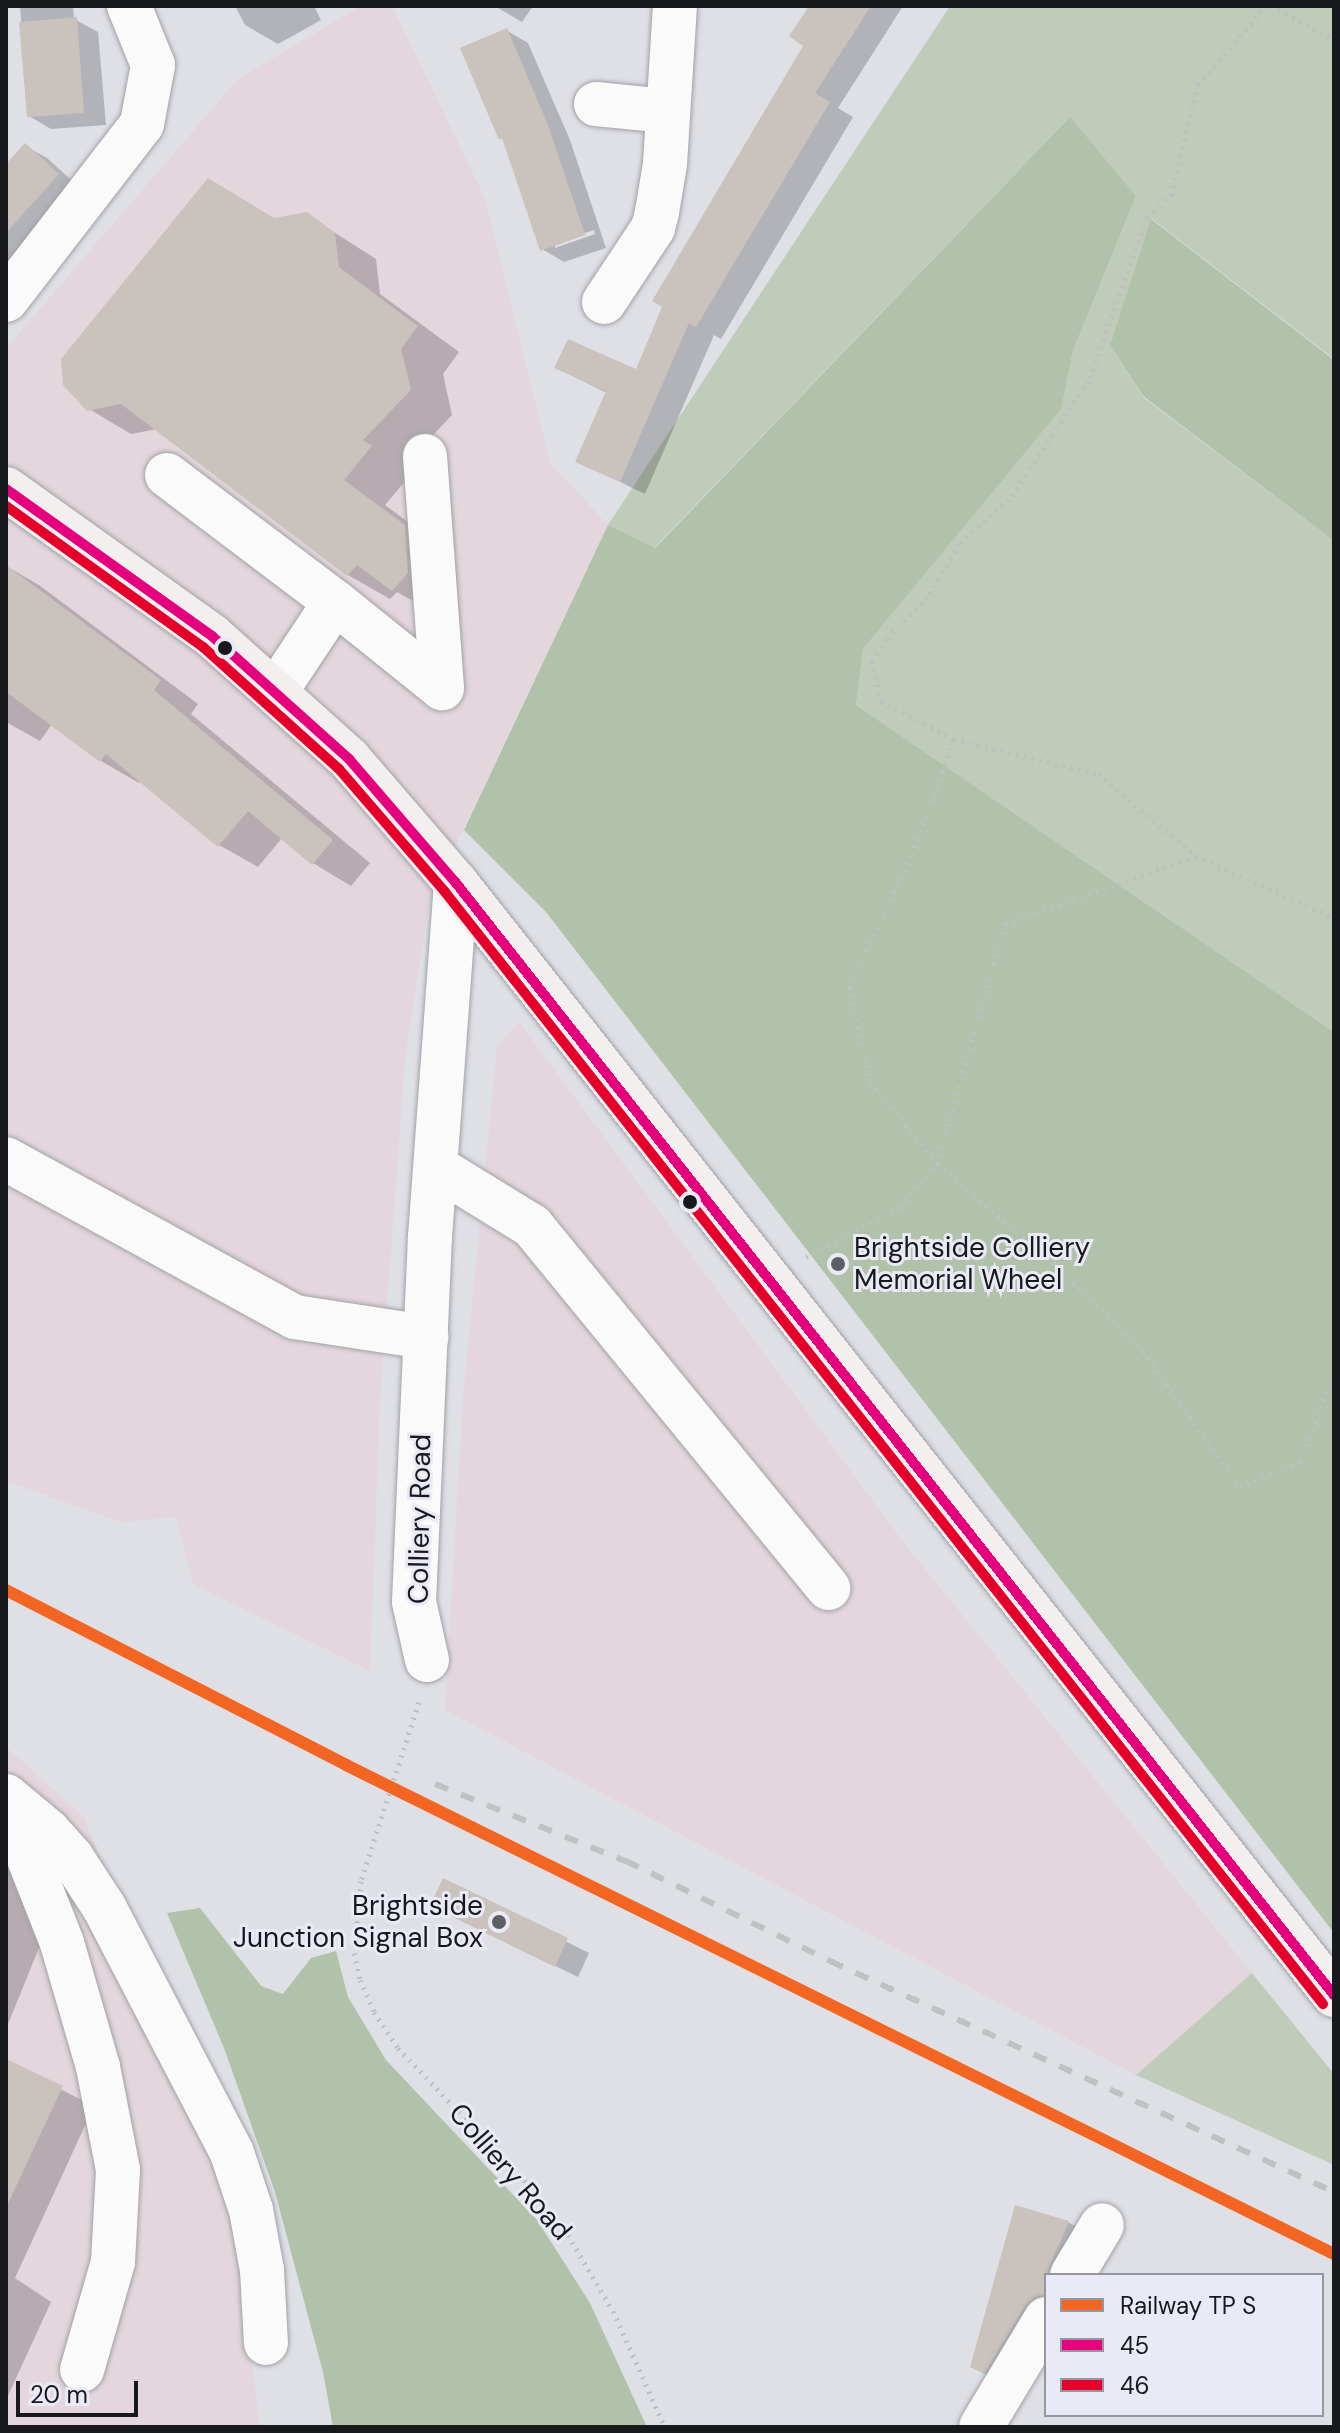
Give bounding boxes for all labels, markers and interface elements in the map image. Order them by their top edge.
unlabelled marker [217,640,233,656]
unlabelled marker [682,1194,698,1210]
place label: Brightside Colliery Memorial Wheel [854,1231,1090,1297]
marker: Brightside Colliery Memorial Wheel [829,1255,847,1273]
street label: Colliery Road [402,1434,438,1604]
place label: Brightside Junction Signal Box [233,1889,483,1955]
marker: Brightside Junction Signal Box [490,1913,508,1931]
street label: Colliery Road [441,2097,579,2247]
legend [1044,2273,1324,2417]
text: Railway TP S [1120,2290,1256,2321]
text: 45 [1120,2330,1149,2361]
scale bar [20,2365,142,2415]
text: 46 [1120,2370,1150,2401]
text: 20 m [30,2379,88,2410]

